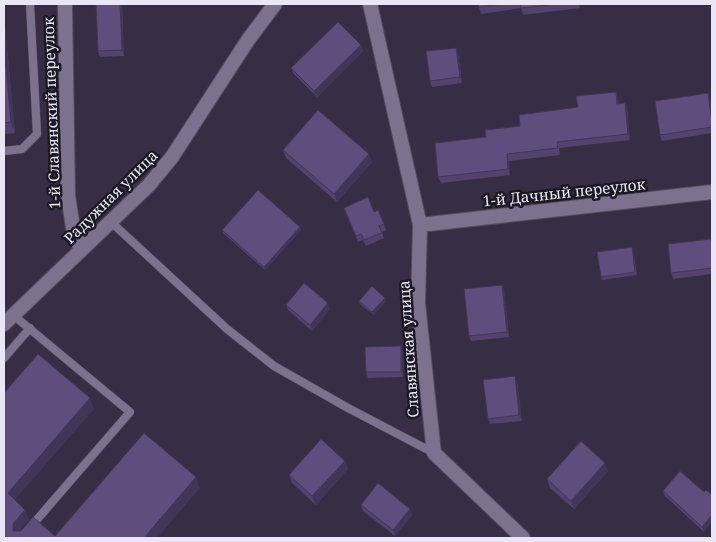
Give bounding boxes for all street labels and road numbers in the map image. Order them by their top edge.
street label: 1-й Славянский переулок [38,17,64,209]
street label: Радужная улица [59,145,162,248]
street label: 1-й Дачный переулок [482,174,646,210]
street label: Славянская улица [393,280,423,418]

